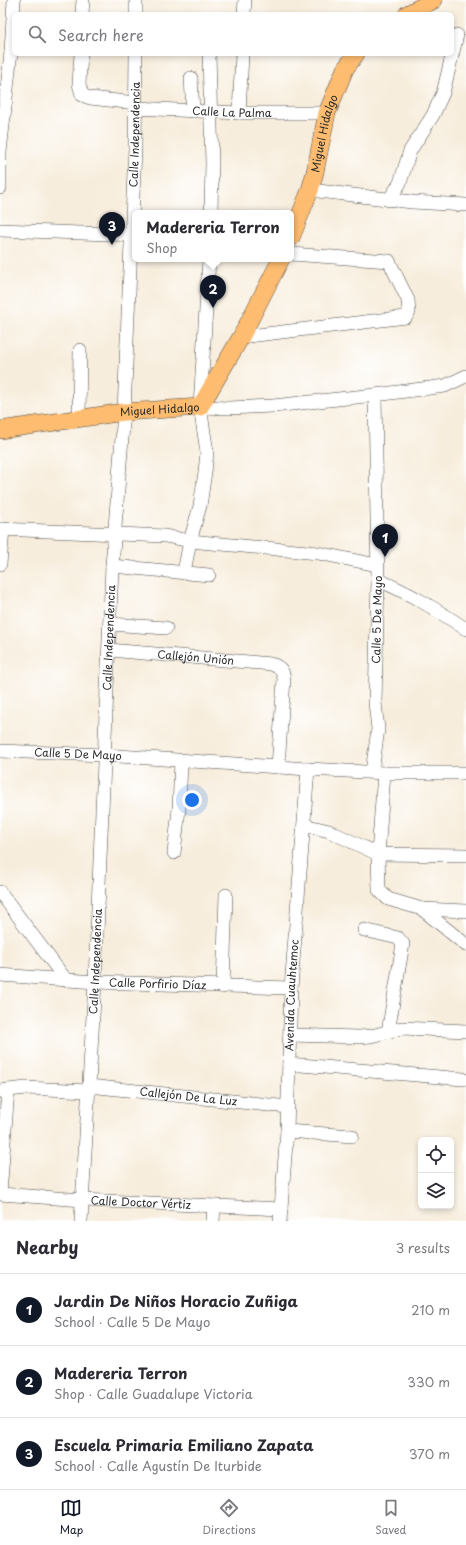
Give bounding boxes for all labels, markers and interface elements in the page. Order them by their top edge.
search box [12,12,454,56]
icon: search [26,23,48,45]
text: Search here [58,23,144,46]
street label: Calle Independencia [124,81,144,188]
street label: Miguel Hidalgo [306,92,342,174]
street label: Calle La Palma [192,102,272,121]
popup [132,210,294,262]
pin: 3 [99,212,125,245]
text: Madereria Terron [146,215,280,238]
text: Shop [146,238,177,257]
pin: 2 [200,275,226,308]
street label: Miguel Hidalgo [119,398,200,420]
pin: 1 [372,524,398,557]
street label: Calle 5 De Mayo [367,576,386,664]
street label: Calle Independencia [98,584,119,691]
street label: Callejón Unión [157,645,235,669]
street label: Calle 5 De Mayo [34,743,122,764]
your location [182,790,202,810]
street label: Calle Independencia [84,908,106,1015]
street label: Avenida Cuauhtemoc [280,939,303,1051]
street label: Calle Porfirio Díaz [109,973,207,993]
street label: Callejón De La Luz [139,1082,238,1110]
map controls [418,1137,454,1209]
button: locate [418,1137,454,1173]
button: layers [418,1173,454,1209]
street label: Calle Doctor Vértiz [90,1191,191,1213]
text: Nearby [16,1234,78,1260]
text: 3 results [396,1238,450,1257]
text: Jardin De Niños Horacio Zuñiga [54,1289,298,1312]
text: 1 [26,1300,32,1319]
text: 210 m [411,1300,450,1319]
text: School · Calle 5 De Mayo [54,1312,210,1331]
text: Madereria Terron [54,1361,188,1384]
text: 2 [24,1372,34,1391]
text: 330 m [407,1372,450,1391]
text: Shop · Calle Guadalupe Victoria [54,1384,253,1403]
text: Escuela Primaria Emiliano Zapata [54,1433,314,1456]
text: 3 [25,1444,33,1463]
text: 370 m [409,1444,450,1463]
text: School · Calle Agustín De Iturbide [54,1456,262,1475]
tab: Map [60,1497,83,1538]
tab: Directions [202,1497,256,1538]
tab: Saved [375,1497,406,1538]

